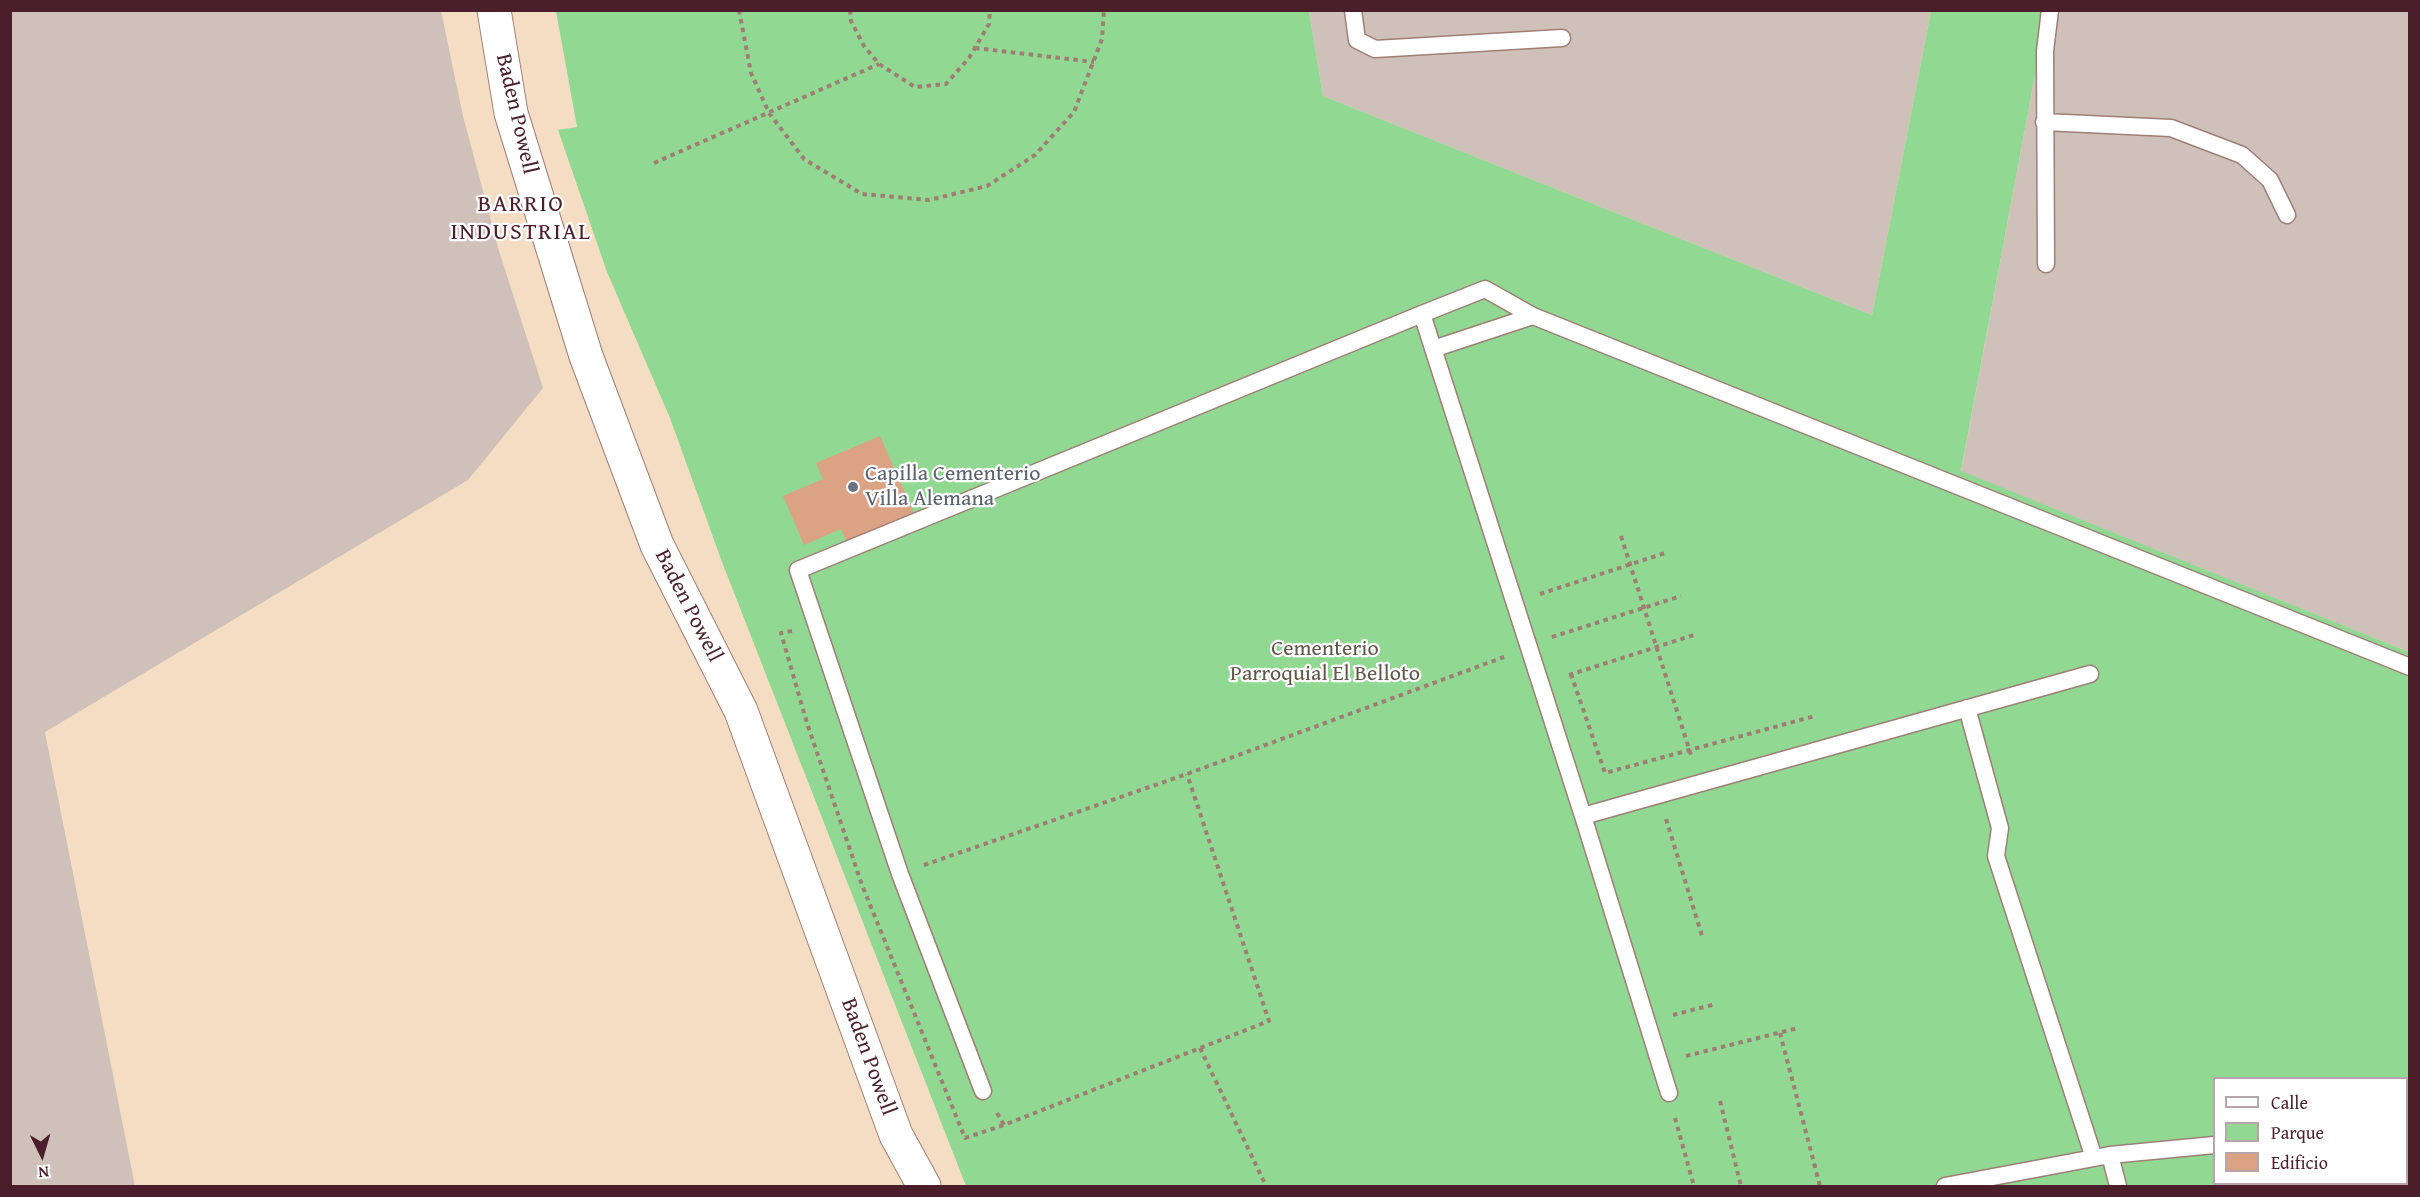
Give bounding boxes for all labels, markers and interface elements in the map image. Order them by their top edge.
street label: Baden Powell [489,51,543,177]
district label: BARRIO INDUSTRIAL [450,191,592,247]
place label: Capilla Cementerio Villa Alemana [865,461,1040,512]
marker: Capilla Cementerio Villa Alemana [846,480,860,494]
street label: Baden Powell [648,545,728,667]
park label: Cementerio Parroquial El Belloto [1230,636,1420,688]
street label: Baden Powell [835,995,901,1119]
legend [2213,1077,2408,1185]
text: Calle [2271,1089,2308,1116]
text: Parque [2271,1119,2324,1146]
north arrow [12,1125,72,1185]
text: Edificio [2271,1149,2328,1176]
text: N [37,1161,50,1185]

